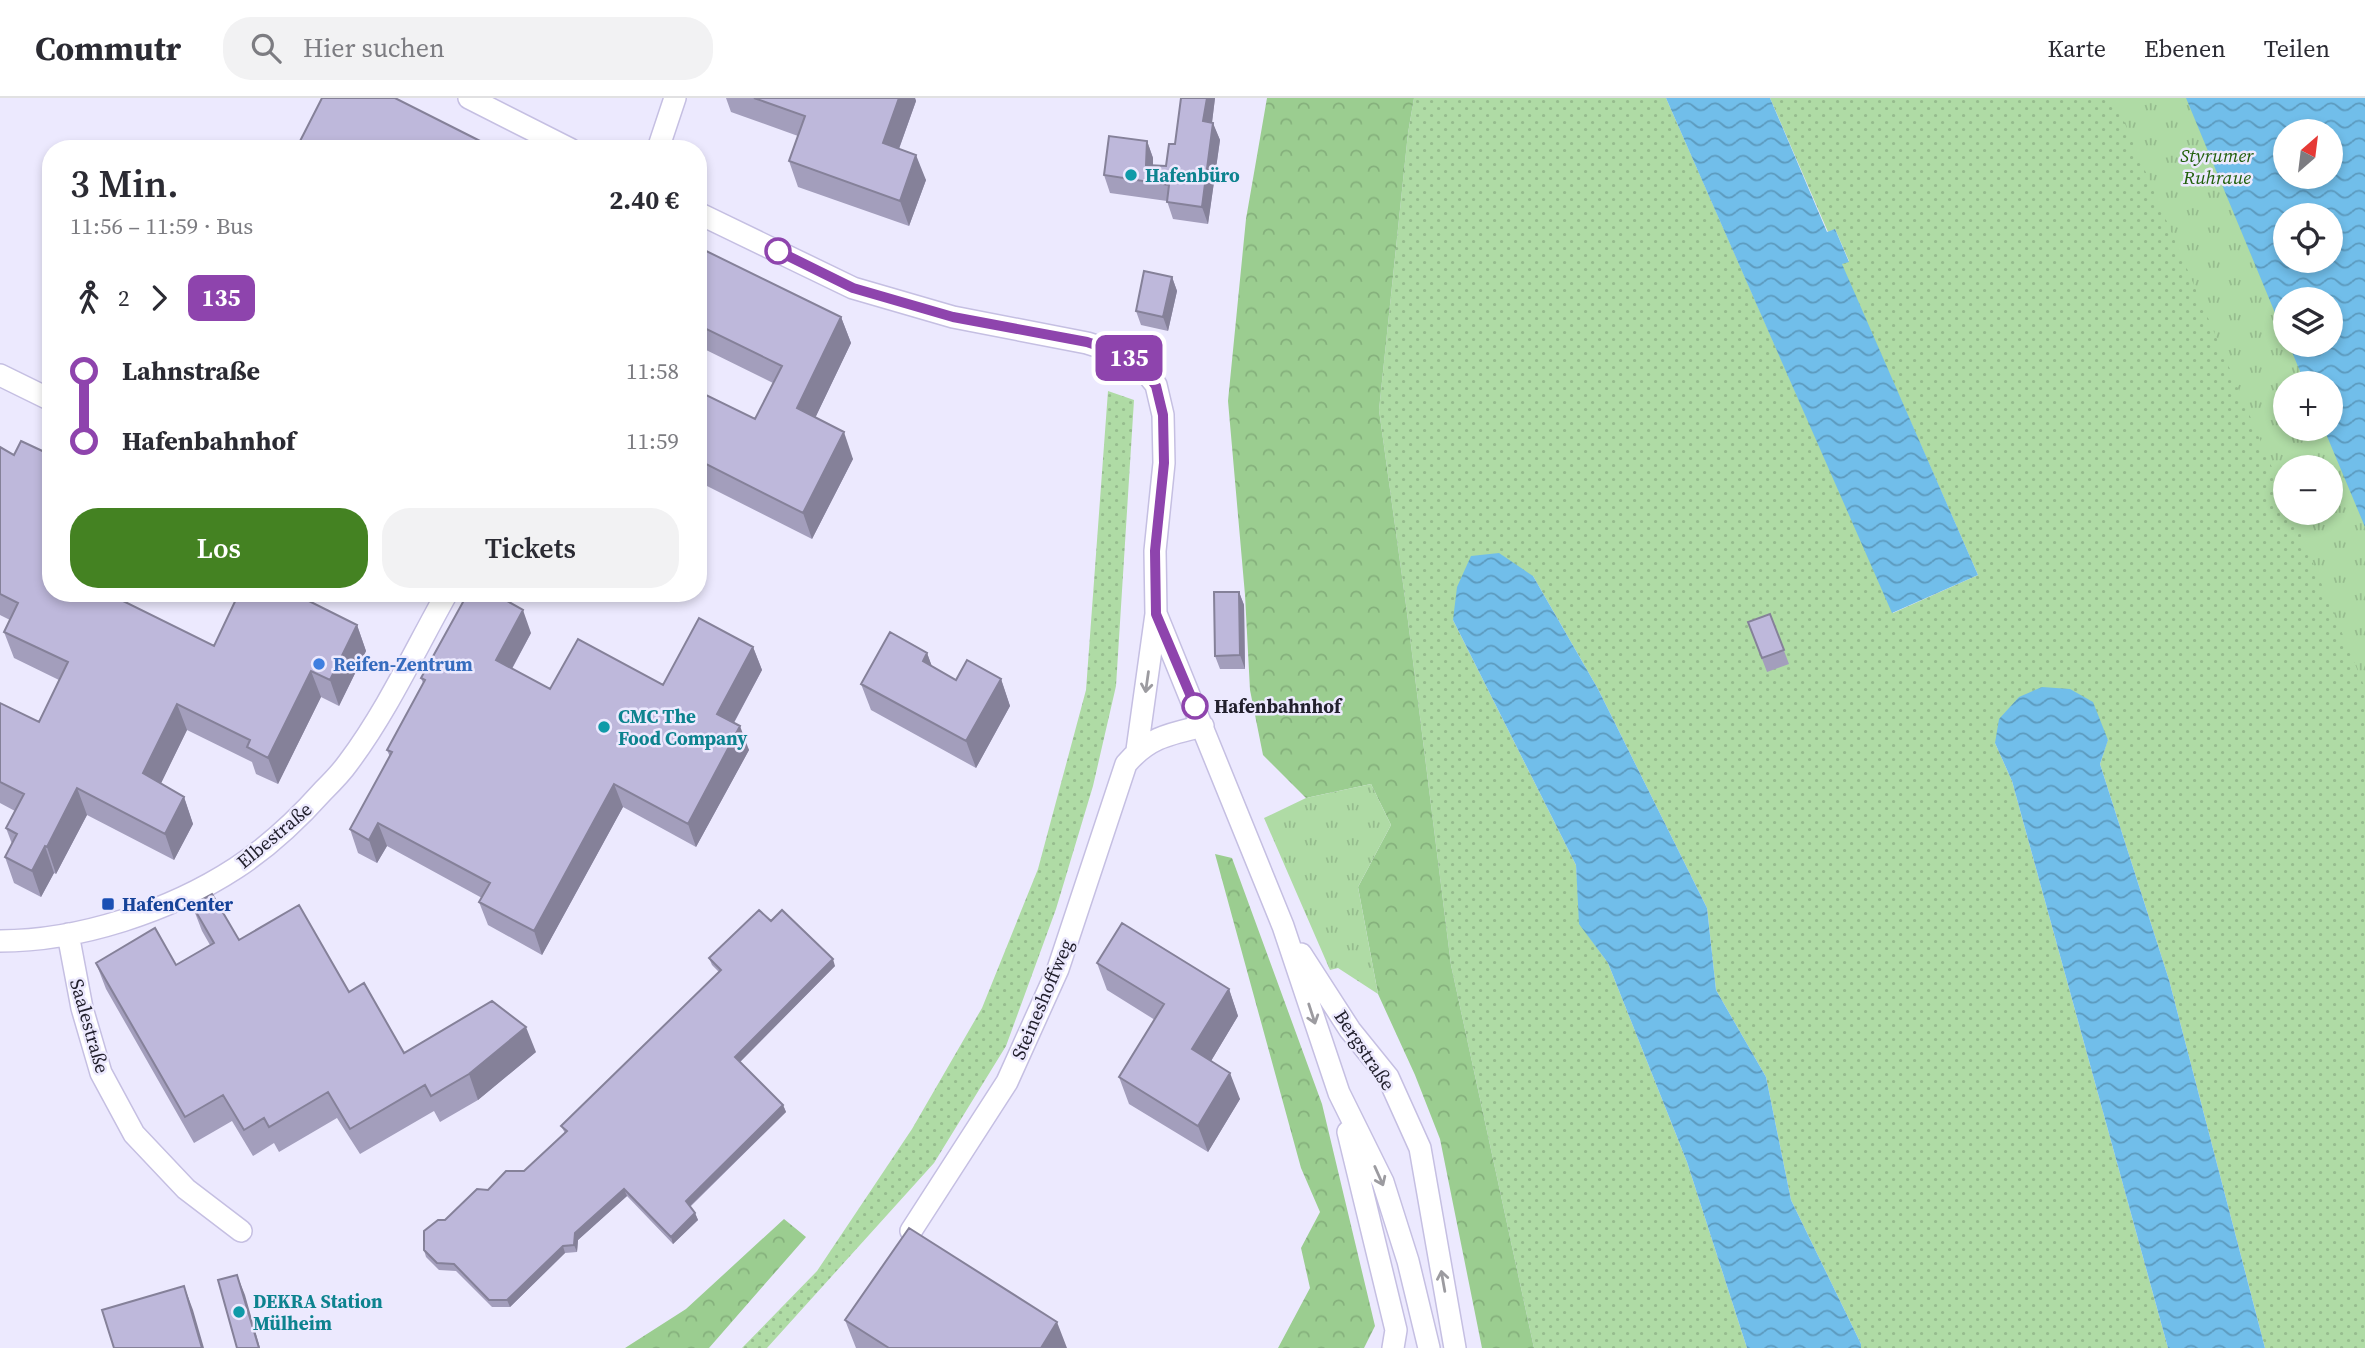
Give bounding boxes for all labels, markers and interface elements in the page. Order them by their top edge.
search box [223,17,713,80]
text: Commutr [35,26,181,71]
icon: search [247,29,285,67]
text: Hier suchen [303,30,445,66]
text: Karte [2047,32,2106,65]
text: Ebenen [2144,32,2226,65]
text: Teilen [2264,32,2330,65]
north arrow [2273,119,2343,189]
map controls [2273,119,2343,525]
park label: Styrumer Ruhraue [2180,142,2255,190]
text: 3 Min. [70,158,179,210]
place label: Hafenbüro [1145,162,1240,188]
marker: Hafenbüro [1123,167,1139,183]
text: 2.40 € [609,182,679,218]
button: locate [2273,203,2343,273]
text: 11:56 – 11:59 · Bus [70,210,253,242]
unlabelled marker [765,238,791,264]
icon: walk [70,279,108,317]
icon: forward [140,279,178,317]
text: 135 [202,281,241,314]
text: 2 [118,282,130,314]
button: layers [2273,287,2343,357]
line badge: 135 [1089,335,1169,381]
text: 135 [1109,341,1149,374]
text: Lahnstraße [122,353,260,389]
text: 11:58 [626,355,679,387]
button: + [2273,371,2343,441]
text: Hafenbahnhof [122,423,296,459]
text: 11:59 [626,425,679,457]
button: − [2273,455,2343,525]
button: Los [70,508,368,588]
button: Tickets [382,508,679,588]
place label: Reifen-Zentrum [333,651,473,677]
marker: Reifen-Zentrum [311,656,327,672]
one-way arrow [1140,670,1153,693]
marker: Hafenbahnhof [1182,693,1208,719]
place label: Hafenbahnhof [1214,693,1343,719]
place label: CMC The Food Company [618,703,748,751]
marker: CMC The Food Company [596,719,612,735]
street label: Elbestraße [231,796,317,874]
place label: HafenCenter [122,891,233,917]
marker: HafenCenter [100,896,116,912]
street label: Steineshoffweg [1005,935,1079,1063]
street label: Saalestraße [64,976,116,1076]
one-way arrow [1307,1002,1319,1024]
street label: Bergstraße [1328,1005,1402,1095]
one-way arrow [1373,1165,1386,1186]
one-way arrow [1436,1270,1449,1293]
place label: DEKRA Station Mülheim [253,1288,383,1336]
marker: DEKRA Station Mülheim [231,1304,247,1320]

